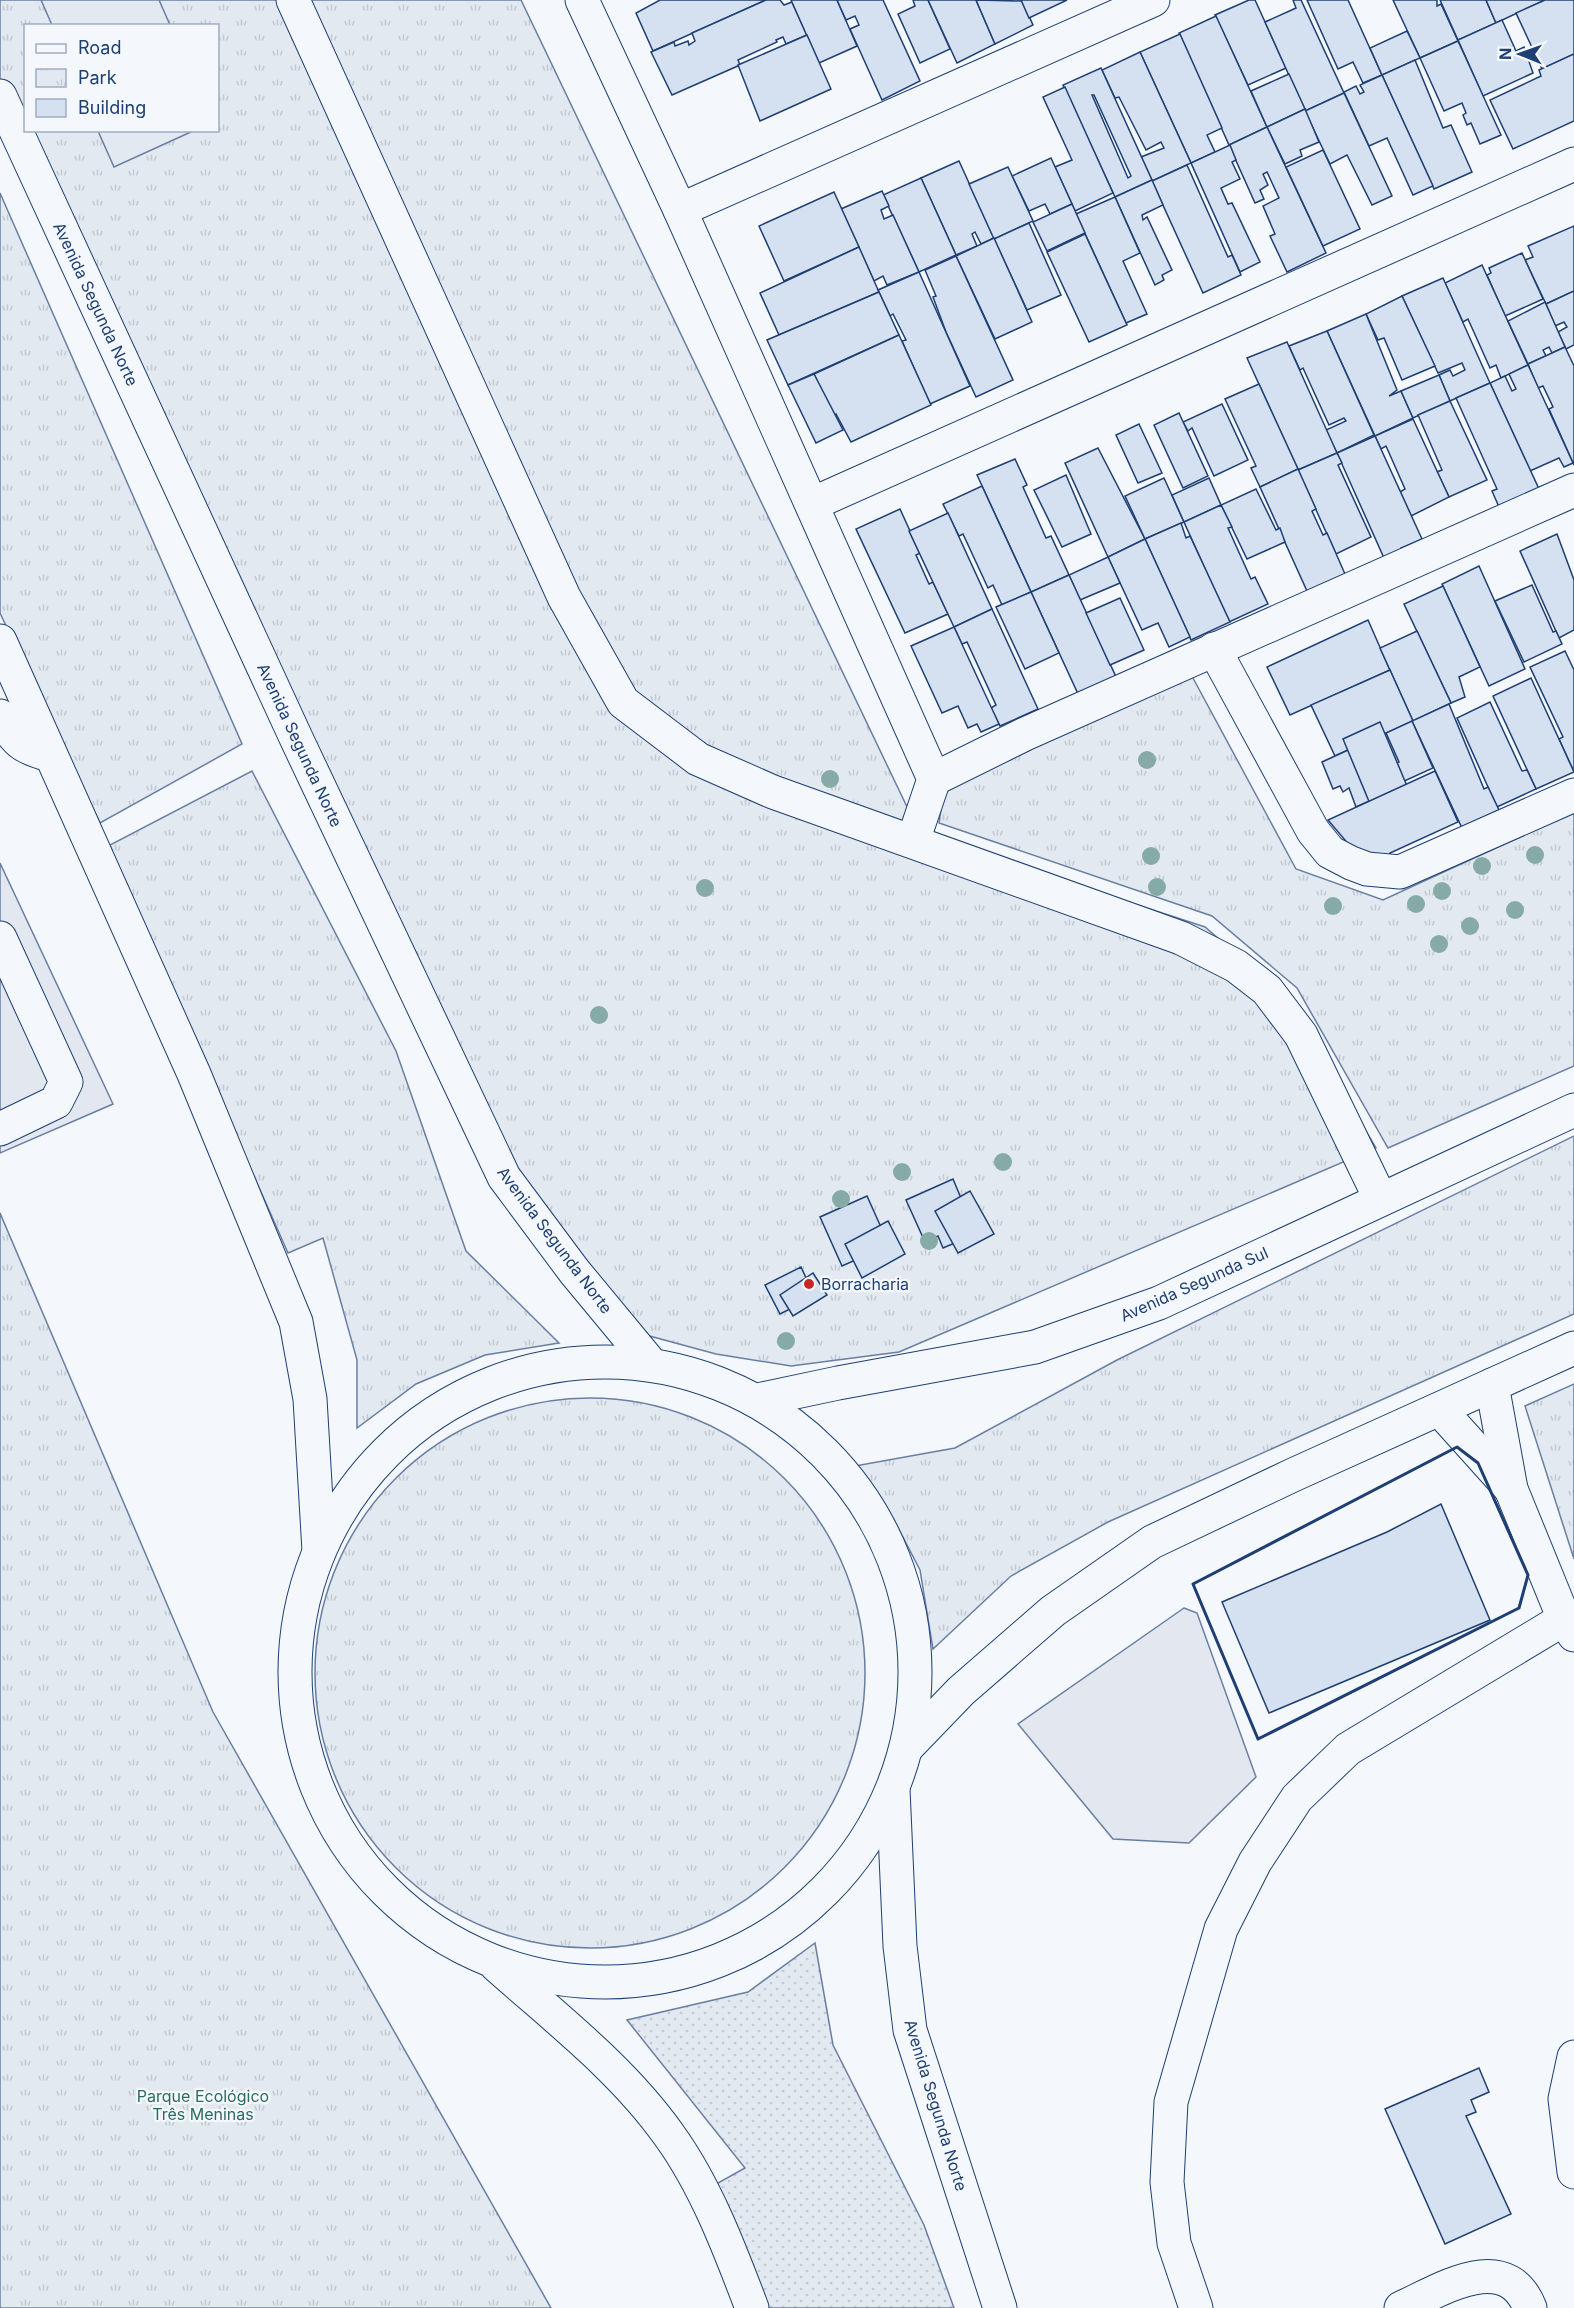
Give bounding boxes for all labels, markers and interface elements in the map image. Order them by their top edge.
legend [24,24,219,132]
north arrow [1490,24,1550,84]
text: Road [78,37,121,58]
text: N [1495,47,1515,60]
text: Park [78,67,117,88]
text: Building [78,97,146,118]
street label: Avenida Segunda Norte [49,219,143,389]
street label: Avenida Segunda Norte [253,660,347,830]
street label: Avenida Segunda Norte [493,1163,617,1317]
street label: Avenida Segunda Sul [1117,1242,1271,1326]
place label: Borracharia [821,1274,909,1294]
marker: Borracharia [802,1277,816,1291]
street label: Avenida Segunda Norte [900,2017,972,2193]
park label: Parque Ecológico Três Meninas [137,2086,269,2124]

